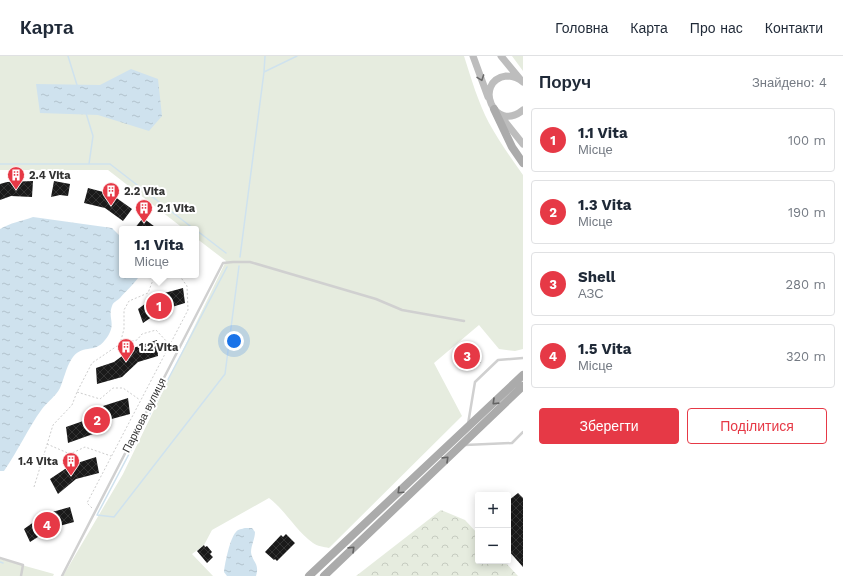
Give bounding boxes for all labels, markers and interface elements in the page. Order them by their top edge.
text: Карта [20,16,74,39]
text: Головна [555,20,608,36]
text: Карта [630,20,668,36]
text: Про нас [690,20,743,36]
text: Контакти [765,20,823,36]
text: Поруч [539,72,591,92]
one-way arrow [477,75,485,82]
text: Знайдено: 4 [752,75,827,90]
text: 1.1 Vita [578,124,628,142]
text: 1 [550,133,556,148]
text: 100 m [788,133,826,148]
text: Місце [578,142,613,157]
building icon: 2.4 Vita [6,165,26,190]
place label: 2.4 Vita [29,169,71,182]
building icon: 2.2 Vita [101,181,121,206]
place label: 2.2 Vita [124,185,166,198]
text: 1.3 Vita [578,196,632,214]
building icon: 2.1 Vita [134,198,154,223]
place label: 2.1 Vita [157,202,196,215]
text: 2 [549,205,557,220]
text: 190 m [788,205,826,220]
text: Місце [578,214,613,229]
popup [119,226,199,278]
text: 1.1 Vita [134,236,184,254]
text: Місце [134,254,169,269]
text: Shell [578,268,615,286]
text: 3 [549,277,557,292]
text: 280 m [786,277,826,292]
text: АЗС [578,286,604,301]
pin: 1 [146,291,172,321]
your location [224,331,244,351]
building icon: 1.2 Vita [116,337,136,362]
text: 1.5 Vita [578,340,631,358]
place label: 1.2 Vita [139,341,179,354]
pin: 3 [454,341,480,371]
text: 4 [549,349,557,364]
text: 320 m [786,349,826,364]
text: Місце [578,358,613,373]
street label: Паркова вулиця [120,376,169,455]
one-way arrow [492,397,500,404]
pin: 2 [84,405,110,435]
button: Зберегти [539,408,679,444]
button: Поділитися [687,408,827,444]
building icon: 1.4 Vita [61,451,81,476]
place label: 1.4 Vita [18,455,59,468]
one-way arrow [441,456,449,464]
one-way arrow [397,486,405,494]
map controls [475,492,511,564]
button: + [475,492,511,528]
pin: 4 [34,510,60,540]
button: − [475,528,511,564]
one-way arrow [348,547,355,554]

